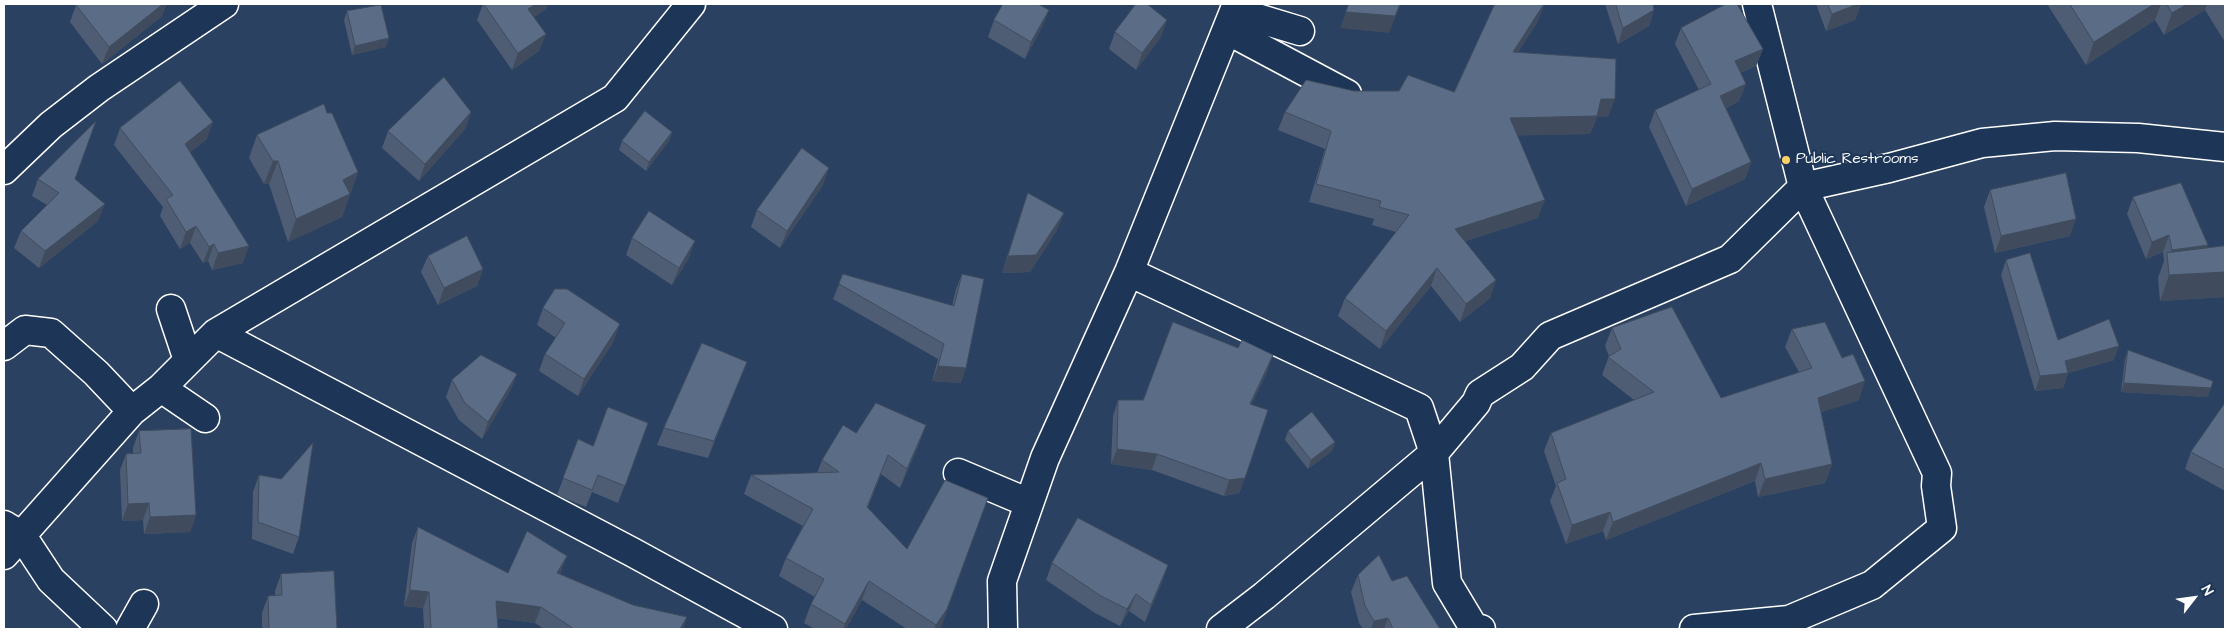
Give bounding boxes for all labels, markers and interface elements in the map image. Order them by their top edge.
place label: Public Restrooms [1796,151,1918,169]
marker: Public Restrooms [1780,154,1792,166]
north arrow [2169,573,2219,623]
text: N [2196,582,2218,599]

